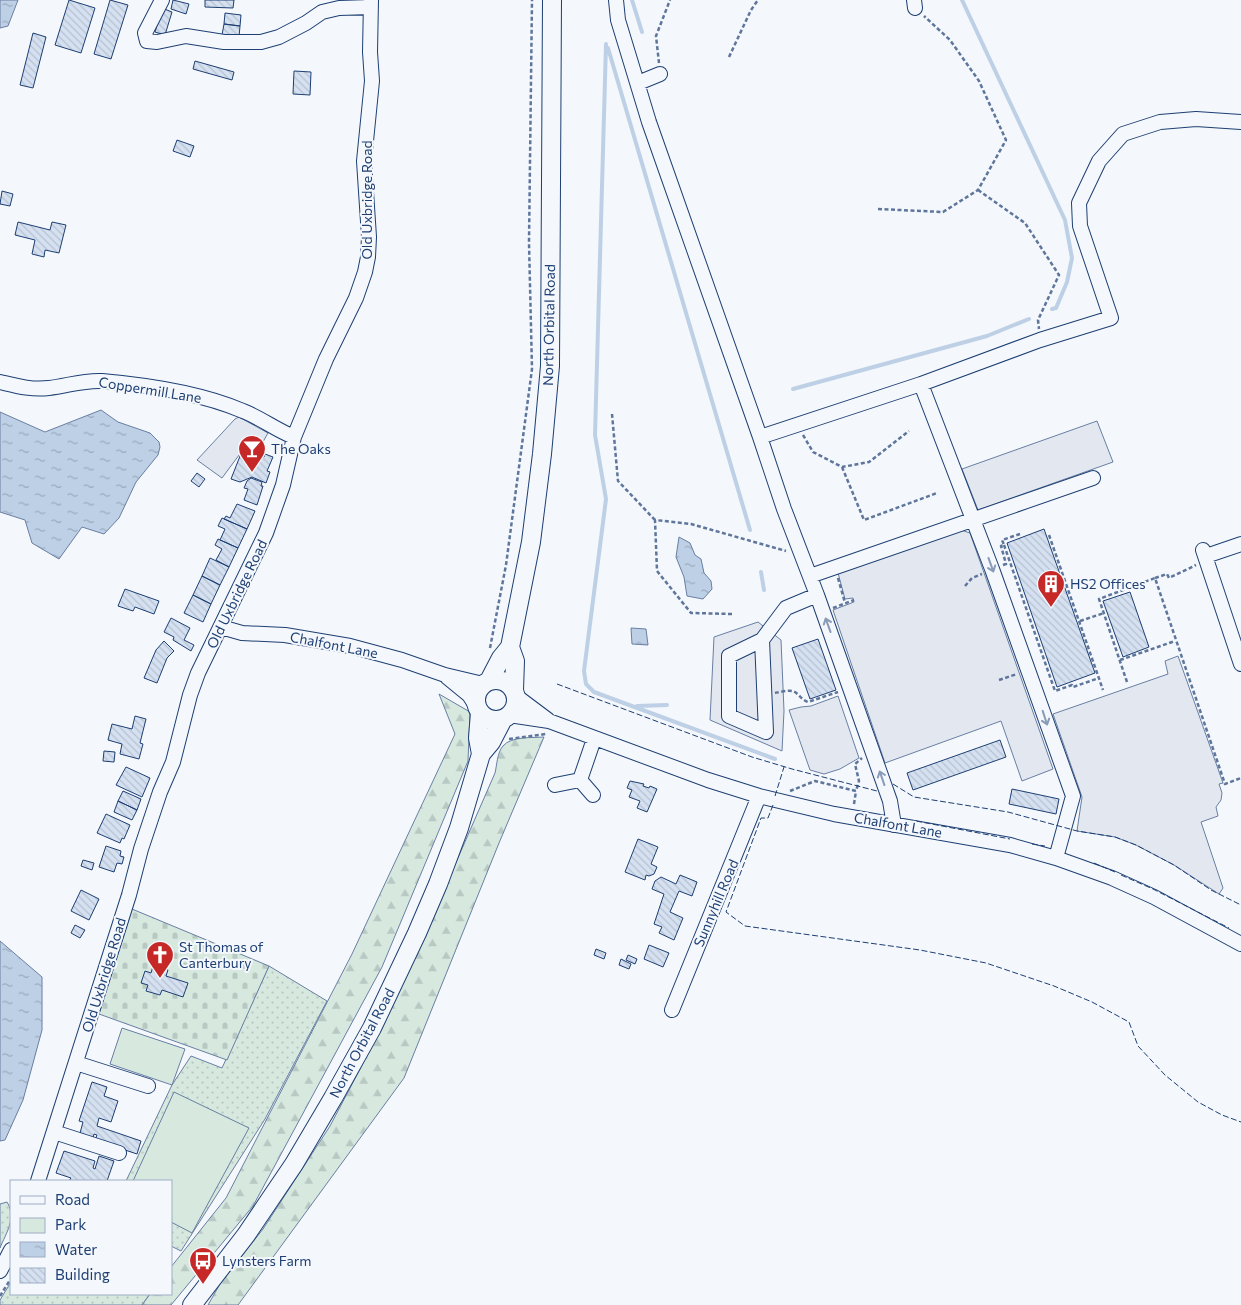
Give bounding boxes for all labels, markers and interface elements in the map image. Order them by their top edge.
street label: Old Uxbridge Road [358,140,375,260]
street label: North Orbital Road [539,264,558,386]
street label: Coppermill Lane [97,373,203,406]
bar icon: The Oaks [237,434,267,473]
place label: The Oaks [271,440,331,457]
street label: Old Uxbridge Road [203,536,270,651]
one-way arrow [987,556,996,572]
building icon: HS2 Offices [1036,569,1066,608]
place label: HS2 Offices [1070,575,1146,592]
one-way arrow [823,617,832,633]
street label: Chalfont Lane [289,628,380,661]
one-way arrow [1041,710,1050,725]
one-way arrow [877,771,886,786]
street label: Chalfont Lane [853,808,944,841]
street label: Sunnyhill Road [689,857,742,949]
street label: Old Uxbridge Road [78,915,129,1034]
place label: St Thomas of Canterbury [179,938,264,971]
church icon: St Thomas of Canterbury [145,940,175,979]
street label: North Orbital Road [325,985,398,1101]
legend [10,1180,172,1295]
text: Road [55,1190,90,1208]
text: Park [55,1215,86,1233]
text: Water [55,1240,97,1258]
bus stop icon: Lynsters Farm [188,1246,218,1285]
place label: Lynsters Farm [222,1252,312,1269]
text: Building [55,1265,110,1283]

